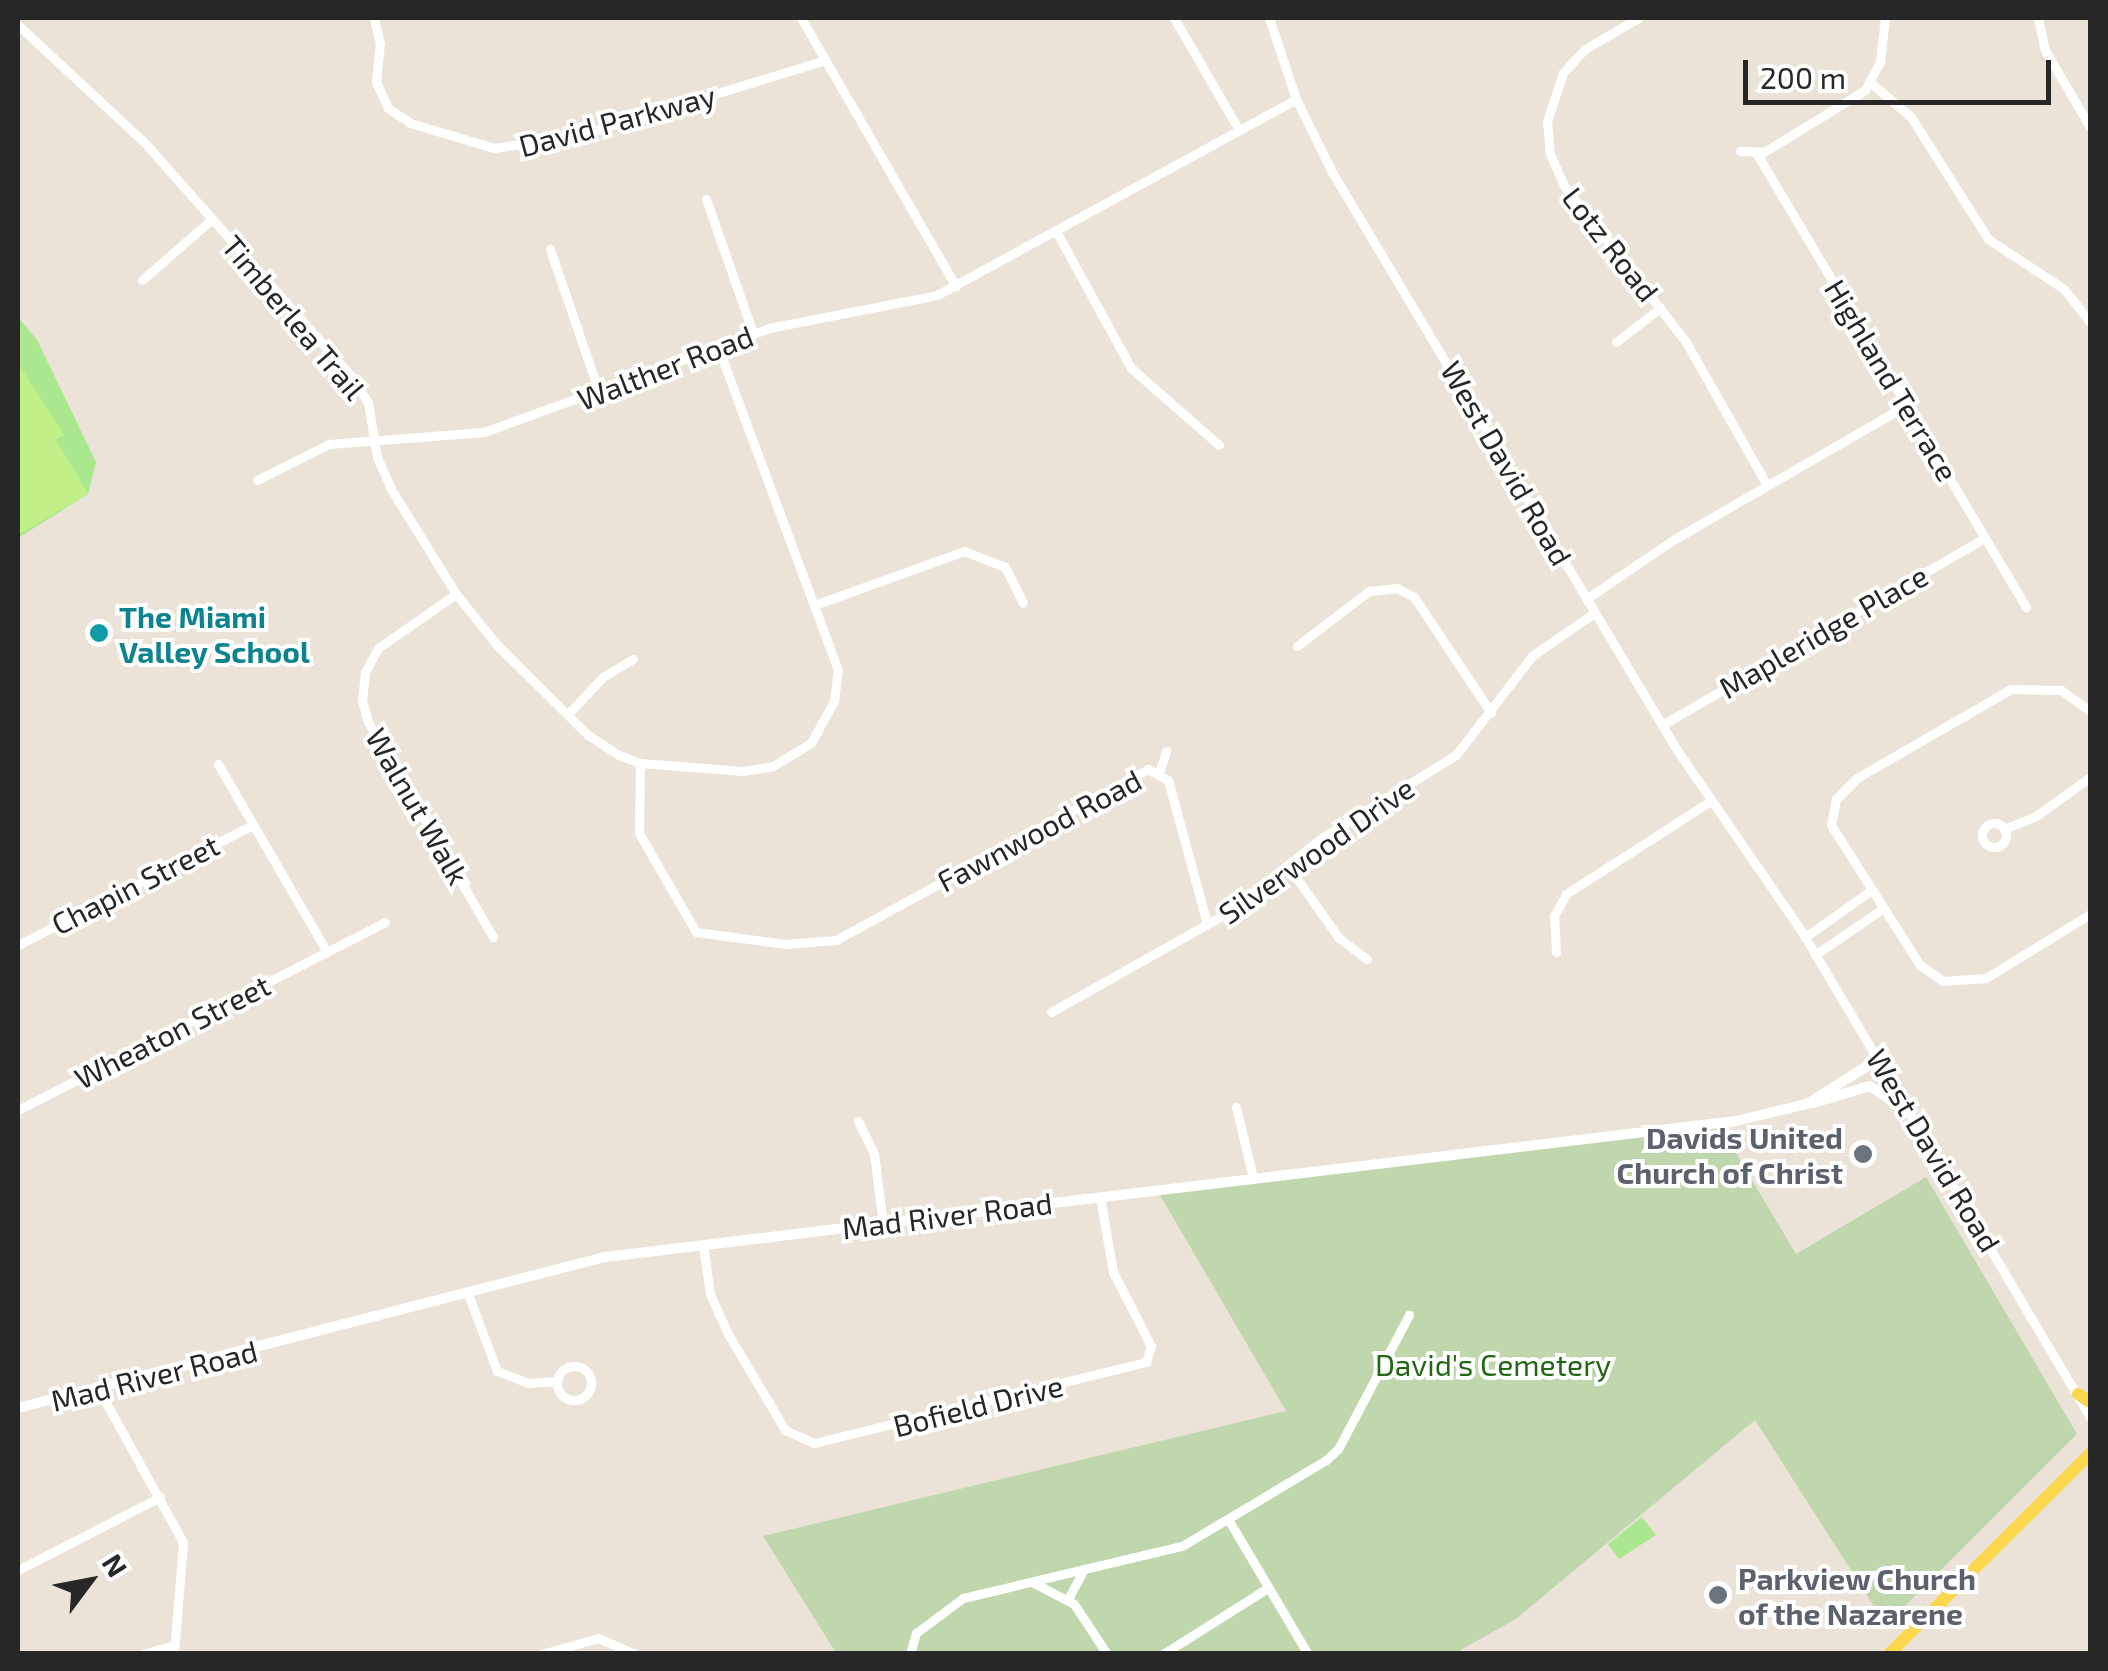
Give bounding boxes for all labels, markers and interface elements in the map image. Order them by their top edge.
scale bar [1748,40,2056,102]
text: 200 m [1760,59,1846,95]
street label: David Parkway [515,76,719,164]
street label: Lotz Road [1555,180,1667,308]
street label: Timberlea Trail [215,227,373,407]
street label: Highland Terrace [1817,272,1967,488]
street label: Walther Road [572,317,758,417]
street label: West David Road [1434,354,1580,572]
street label: Mapleridge Place [1712,557,1934,705]
place label: The Miami Valley School [119,598,310,668]
marker: The Miami Valley School [88,622,110,644]
street label: Walnut Walk [359,721,477,891]
street label: Fawnwood Road [931,761,1147,899]
street label: Silverwood Drive [1211,769,1421,931]
street label: Chapin Street [45,826,225,942]
street label: Wheaton Street [68,966,276,1096]
street label: West David Road [1859,1042,2009,1258]
place label: Davids United Church of Christ [1616,1119,1843,1190]
marker: Davids United Church of Christ [1852,1143,1874,1165]
street label: Mad River Road [839,1184,1055,1246]
street label: Mad River Road [47,1332,261,1418]
park label: David's Cemetery [1375,1346,1611,1382]
street label: Bofield Drive [889,1366,1067,1444]
north arrow [40,1531,140,1631]
text: N [96,1548,135,1583]
place label: Parkview Church of the Nazarene [1738,1560,1976,1630]
marker: Parkview Church of the Nazarene [1707,1584,1729,1606]

